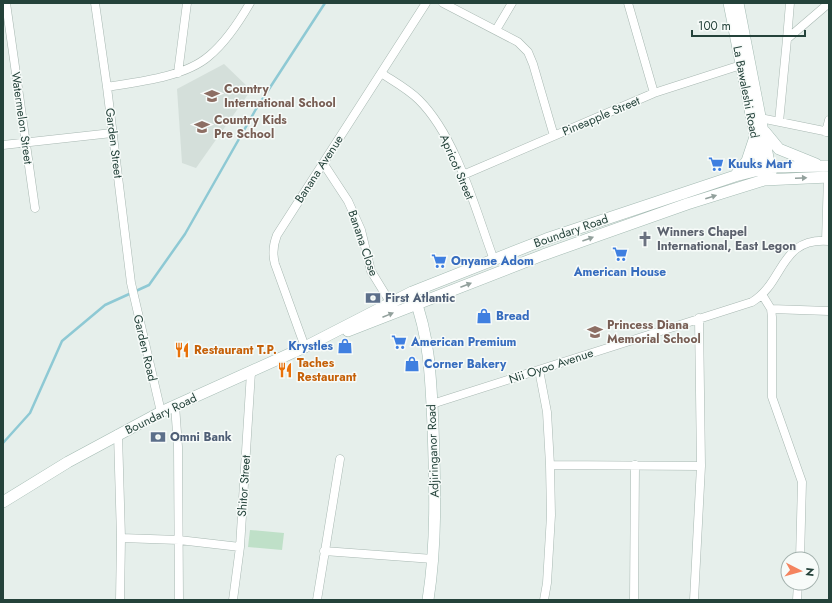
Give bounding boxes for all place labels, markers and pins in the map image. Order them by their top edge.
place label: Country International School [224,80,336,112]
school or university icon: Country International School [203,87,221,105]
place label: Country Kids Pre School [214,111,287,143]
school or university icon: Country Kids Pre School [193,118,211,136]
supermarket icon: Kuuks Mart [707,155,725,173]
place label: Kuuks Mart [728,155,792,173]
place label: Winners Chapel International, East Legon [657,223,796,255]
church icon: Winners Chapel International, East Legon [636,230,654,248]
supermarket icon: American House [611,245,629,263]
supermarket icon: Onyame Adom [430,252,448,270]
place label: Onyame Adom [451,252,534,270]
place label: American House [573,263,666,281]
bank icon: First Atlantic [364,289,382,307]
place label: First Atlantic [385,289,455,307]
shop icon: Bread [475,307,493,325]
place label: Bread [496,307,529,325]
place label: Princess Diana Memorial School [607,316,701,348]
school or university icon: Princess Diana Memorial School [586,323,604,341]
supermarket icon: American Premium [390,333,408,351]
place label: American Premium [410,333,517,351]
place label: Krystles [288,337,334,355]
shop icon: Krystles [336,337,354,355]
restaurant icon: Restaurant T.P. [173,341,191,359]
place label: Restaurant T.P. [194,341,277,359]
place label: Taches Restaurant [297,354,357,386]
shop icon: Corner Bakery [403,355,421,373]
place label: Corner Bakery [424,355,507,373]
restaurant icon: Taches Restaurant [276,361,294,379]
bank icon: Omni Bank [149,428,167,446]
place label: Omni Bank [170,428,232,446]

